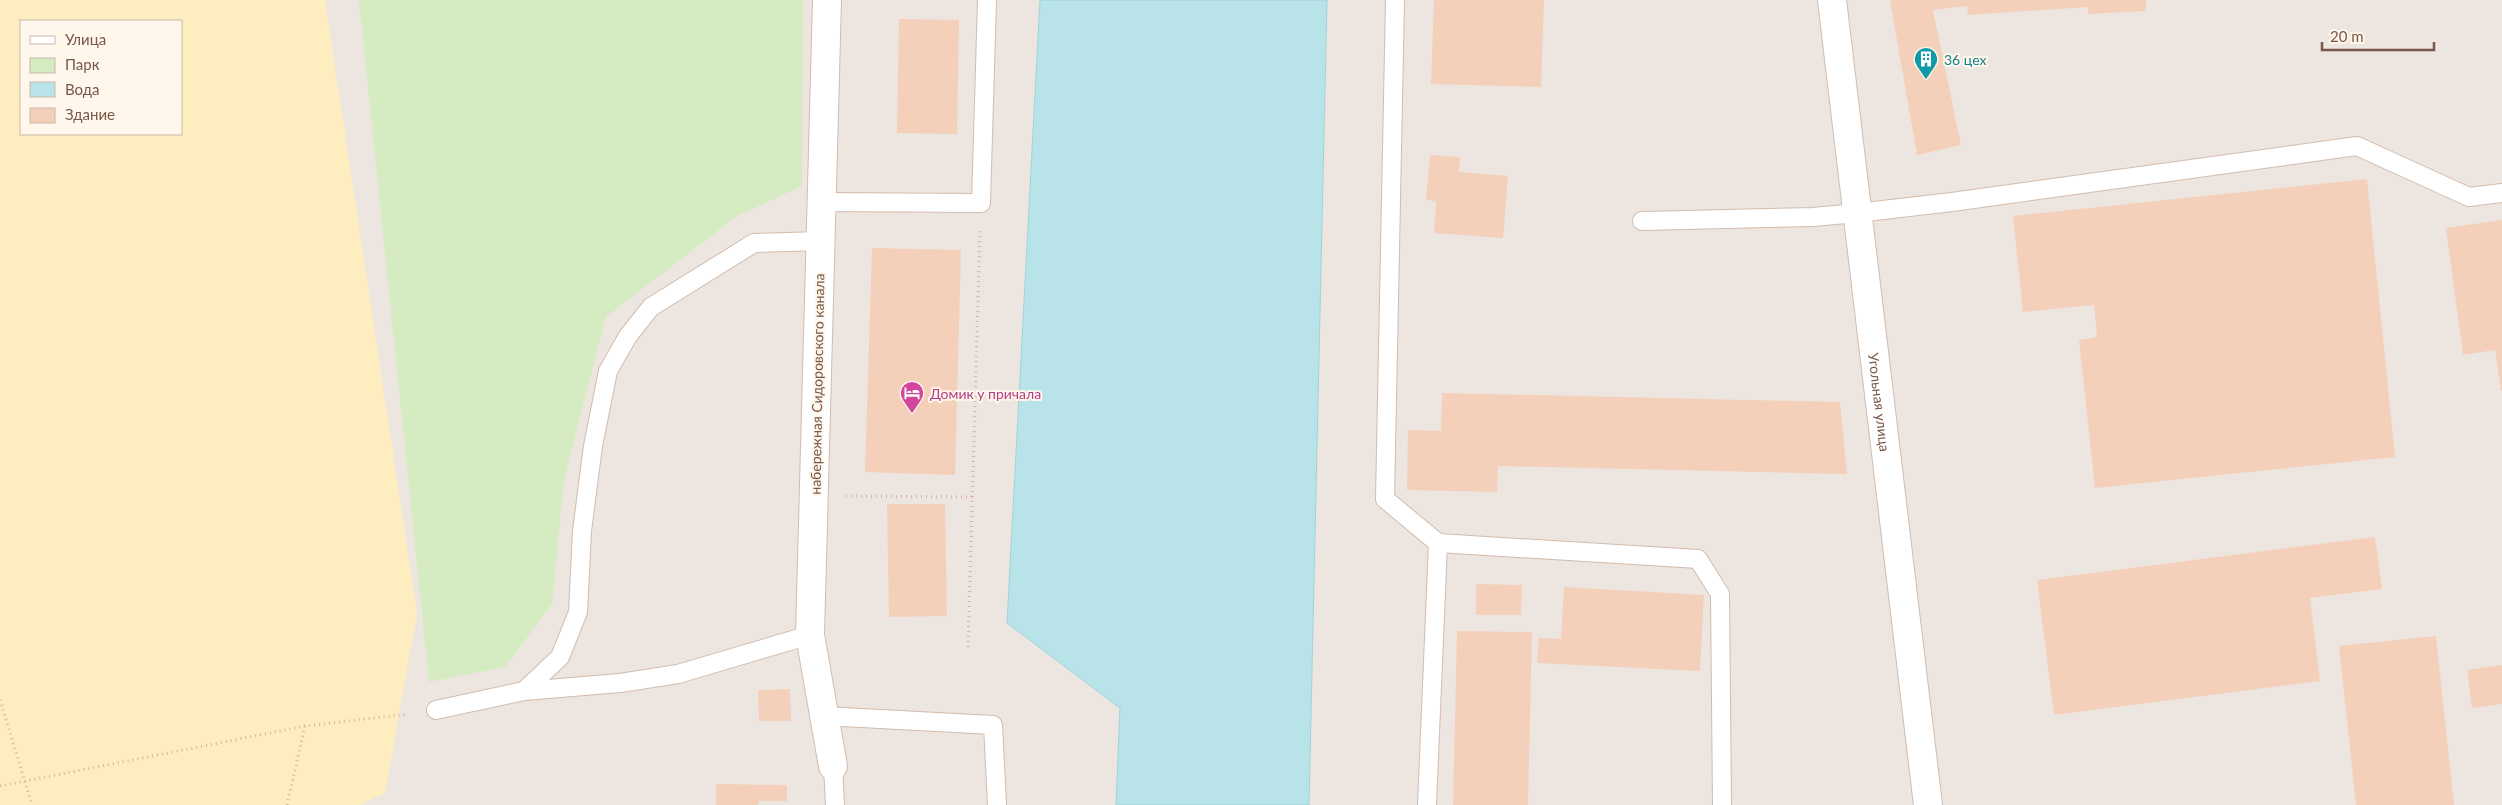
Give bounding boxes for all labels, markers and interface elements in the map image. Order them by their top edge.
legend [20,20,182,135]
scale bar [2322,20,2434,52]
text: 20 m [2330,27,2364,45]
text: Улица [65,30,106,48]
building icon: 36 цех [1913,46,1939,80]
place label: 36 цех [1944,51,1986,68]
text: Парк [65,55,100,73]
text: Вода [65,80,100,98]
text: Здание [65,105,115,123]
street label: набережная Сидоровского канала [807,273,827,495]
street label: Угольная улица [1866,352,1894,453]
hotel icon: Домик у причала [899,380,925,414]
place label: Домик у причала [930,385,1041,402]

